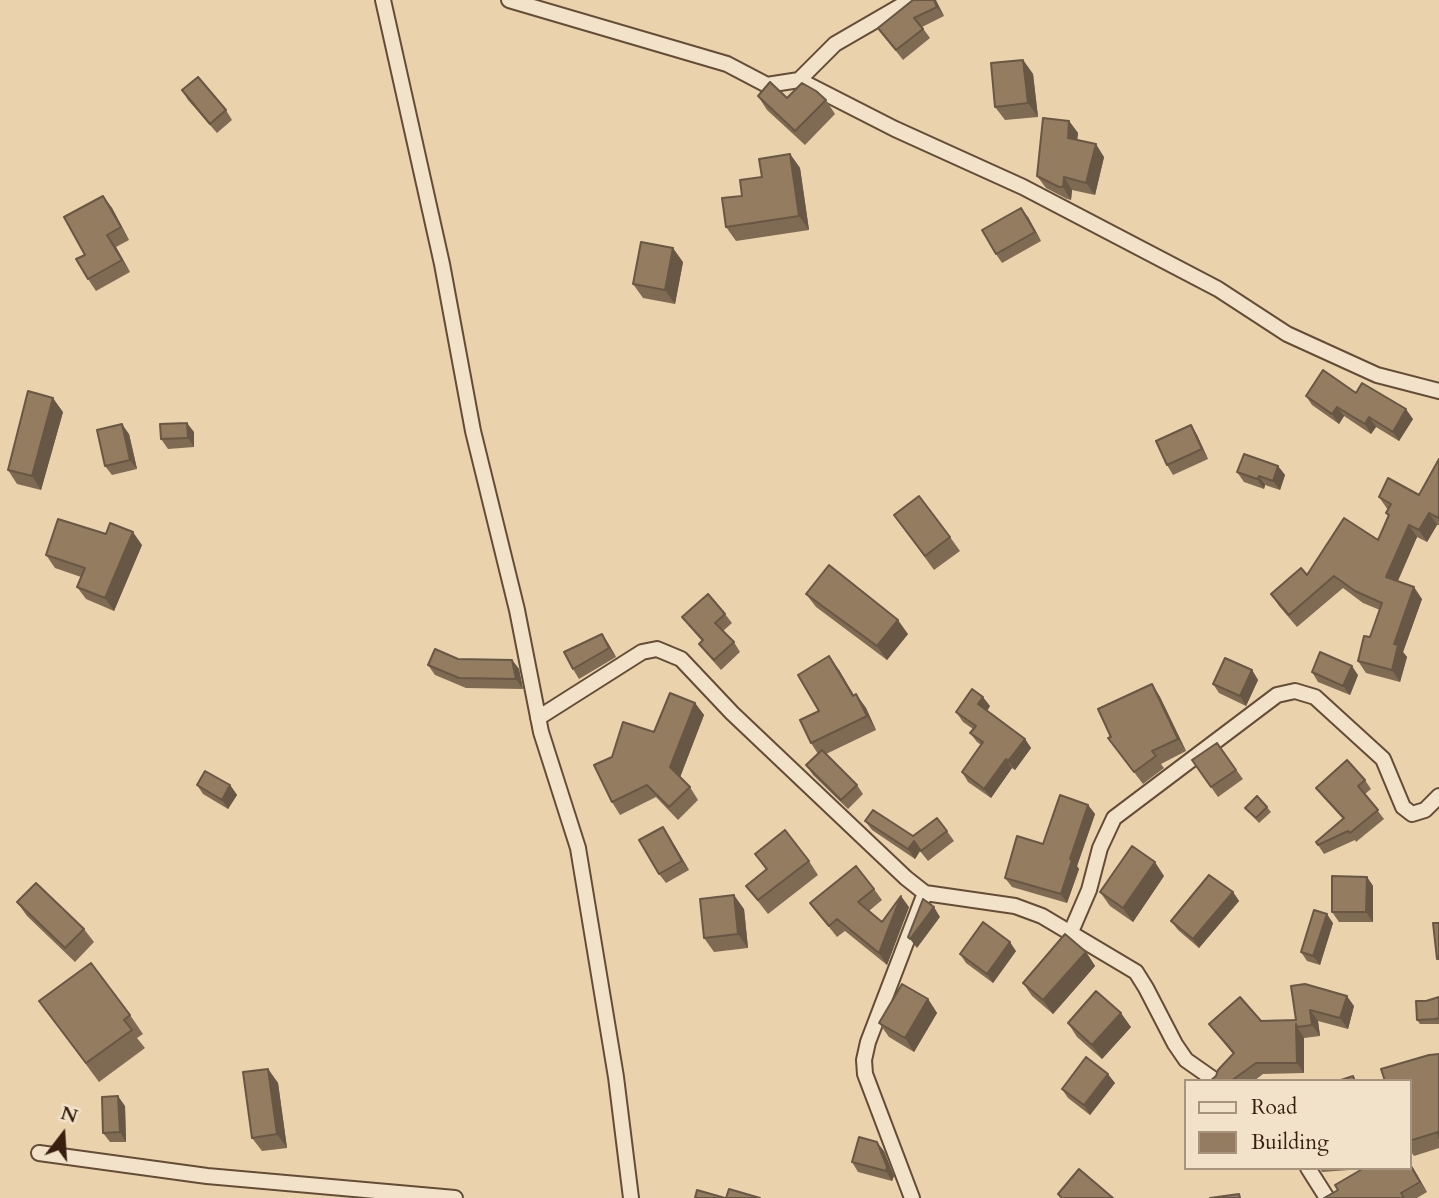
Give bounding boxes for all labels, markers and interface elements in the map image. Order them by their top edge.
legend [1184,1079,1411,1170]
text: Road [1251,1093,1297,1122]
north arrow [28,1100,98,1170]
text: N [57,1100,81,1130]
text: Building [1251,1128,1329,1157]

